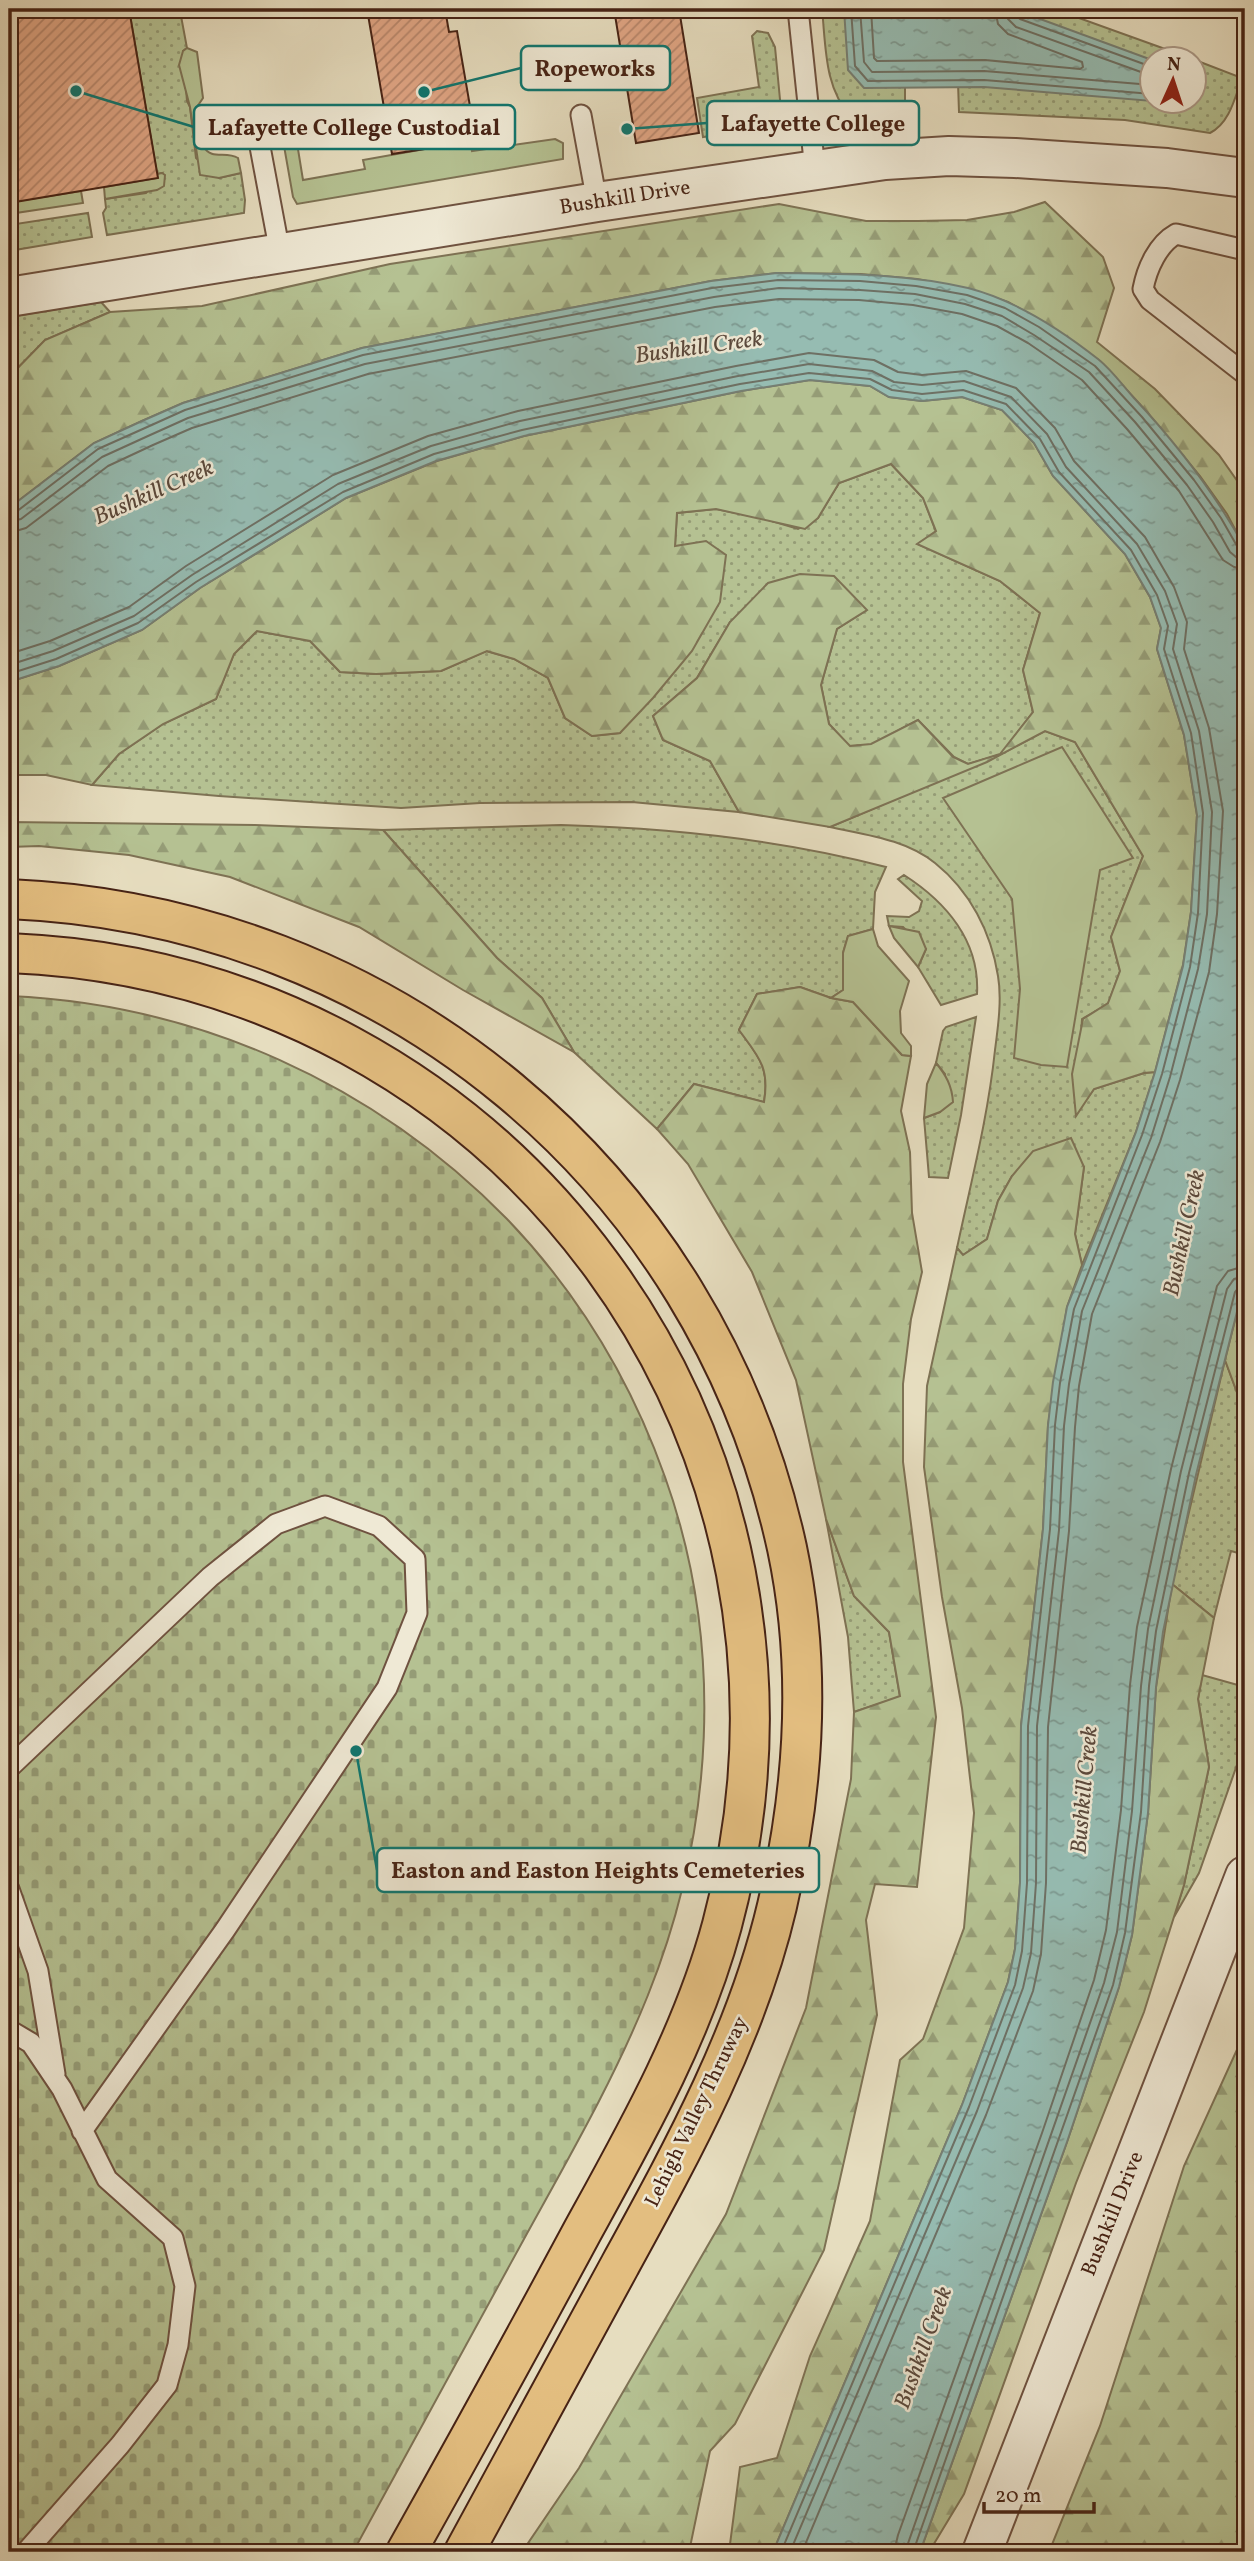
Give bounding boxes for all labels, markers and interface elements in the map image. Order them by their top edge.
callout: Ropeworks [521,46,670,90]
north arrow [1138,46,1208,116]
text: N [1166,52,1182,78]
text: Ropeworks [535,54,655,86]
callout: Lafayette College [707,101,919,145]
callout: Lafayette College Custodial [194,105,515,149]
text: Lafayette College [721,109,905,141]
text: Lafayette College Custodial [208,113,501,145]
street label: Bushkill Drive [557,173,693,223]
water label: Bushkill Creek [633,323,765,373]
water label: Bushkill Creek [89,452,219,534]
water label: Bushkill Creek [1156,1167,1214,1299]
water label: Bushkill Creek [1063,1724,1107,1855]
callout: Easton and Easton Heights Cemeteries [377,1848,819,1892]
text: Easton and Easton Heights Cemeteries [391,1856,805,1888]
street label: Lehigh Valley Thruway [638,2011,756,2212]
street label: Bushkill Drive [1075,2147,1151,2281]
water label: Bushkill Creek [887,2282,961,2414]
scale bar [984,2470,1095,2514]
text: 20 m [995,2482,1041,2511]

